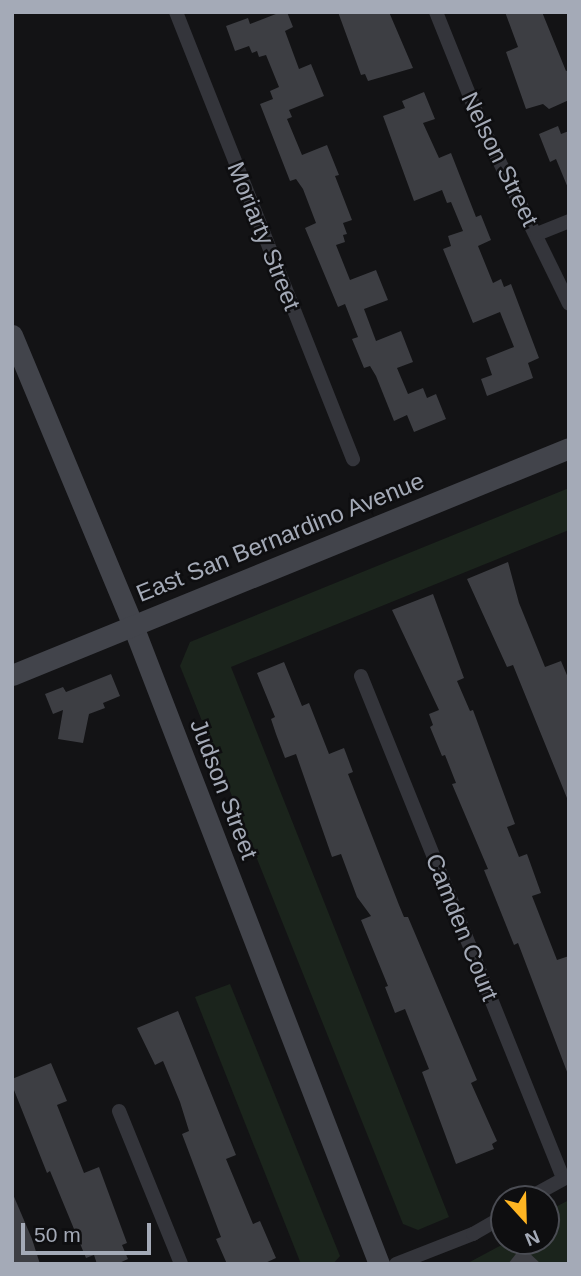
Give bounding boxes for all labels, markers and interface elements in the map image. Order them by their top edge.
street label: Nelson Street [455,87,545,231]
street label: Moriarty Street [221,158,307,314]
street label: East San Bernardino Avenue [131,466,429,608]
street label: Judson Street [184,715,264,863]
street label: Camden Court [419,849,505,1005]
north arrow [490,1185,560,1255]
scale bar [24,1210,154,1254]
text: 50 m [34,1223,81,1246]
text: N [522,1226,543,1250]

